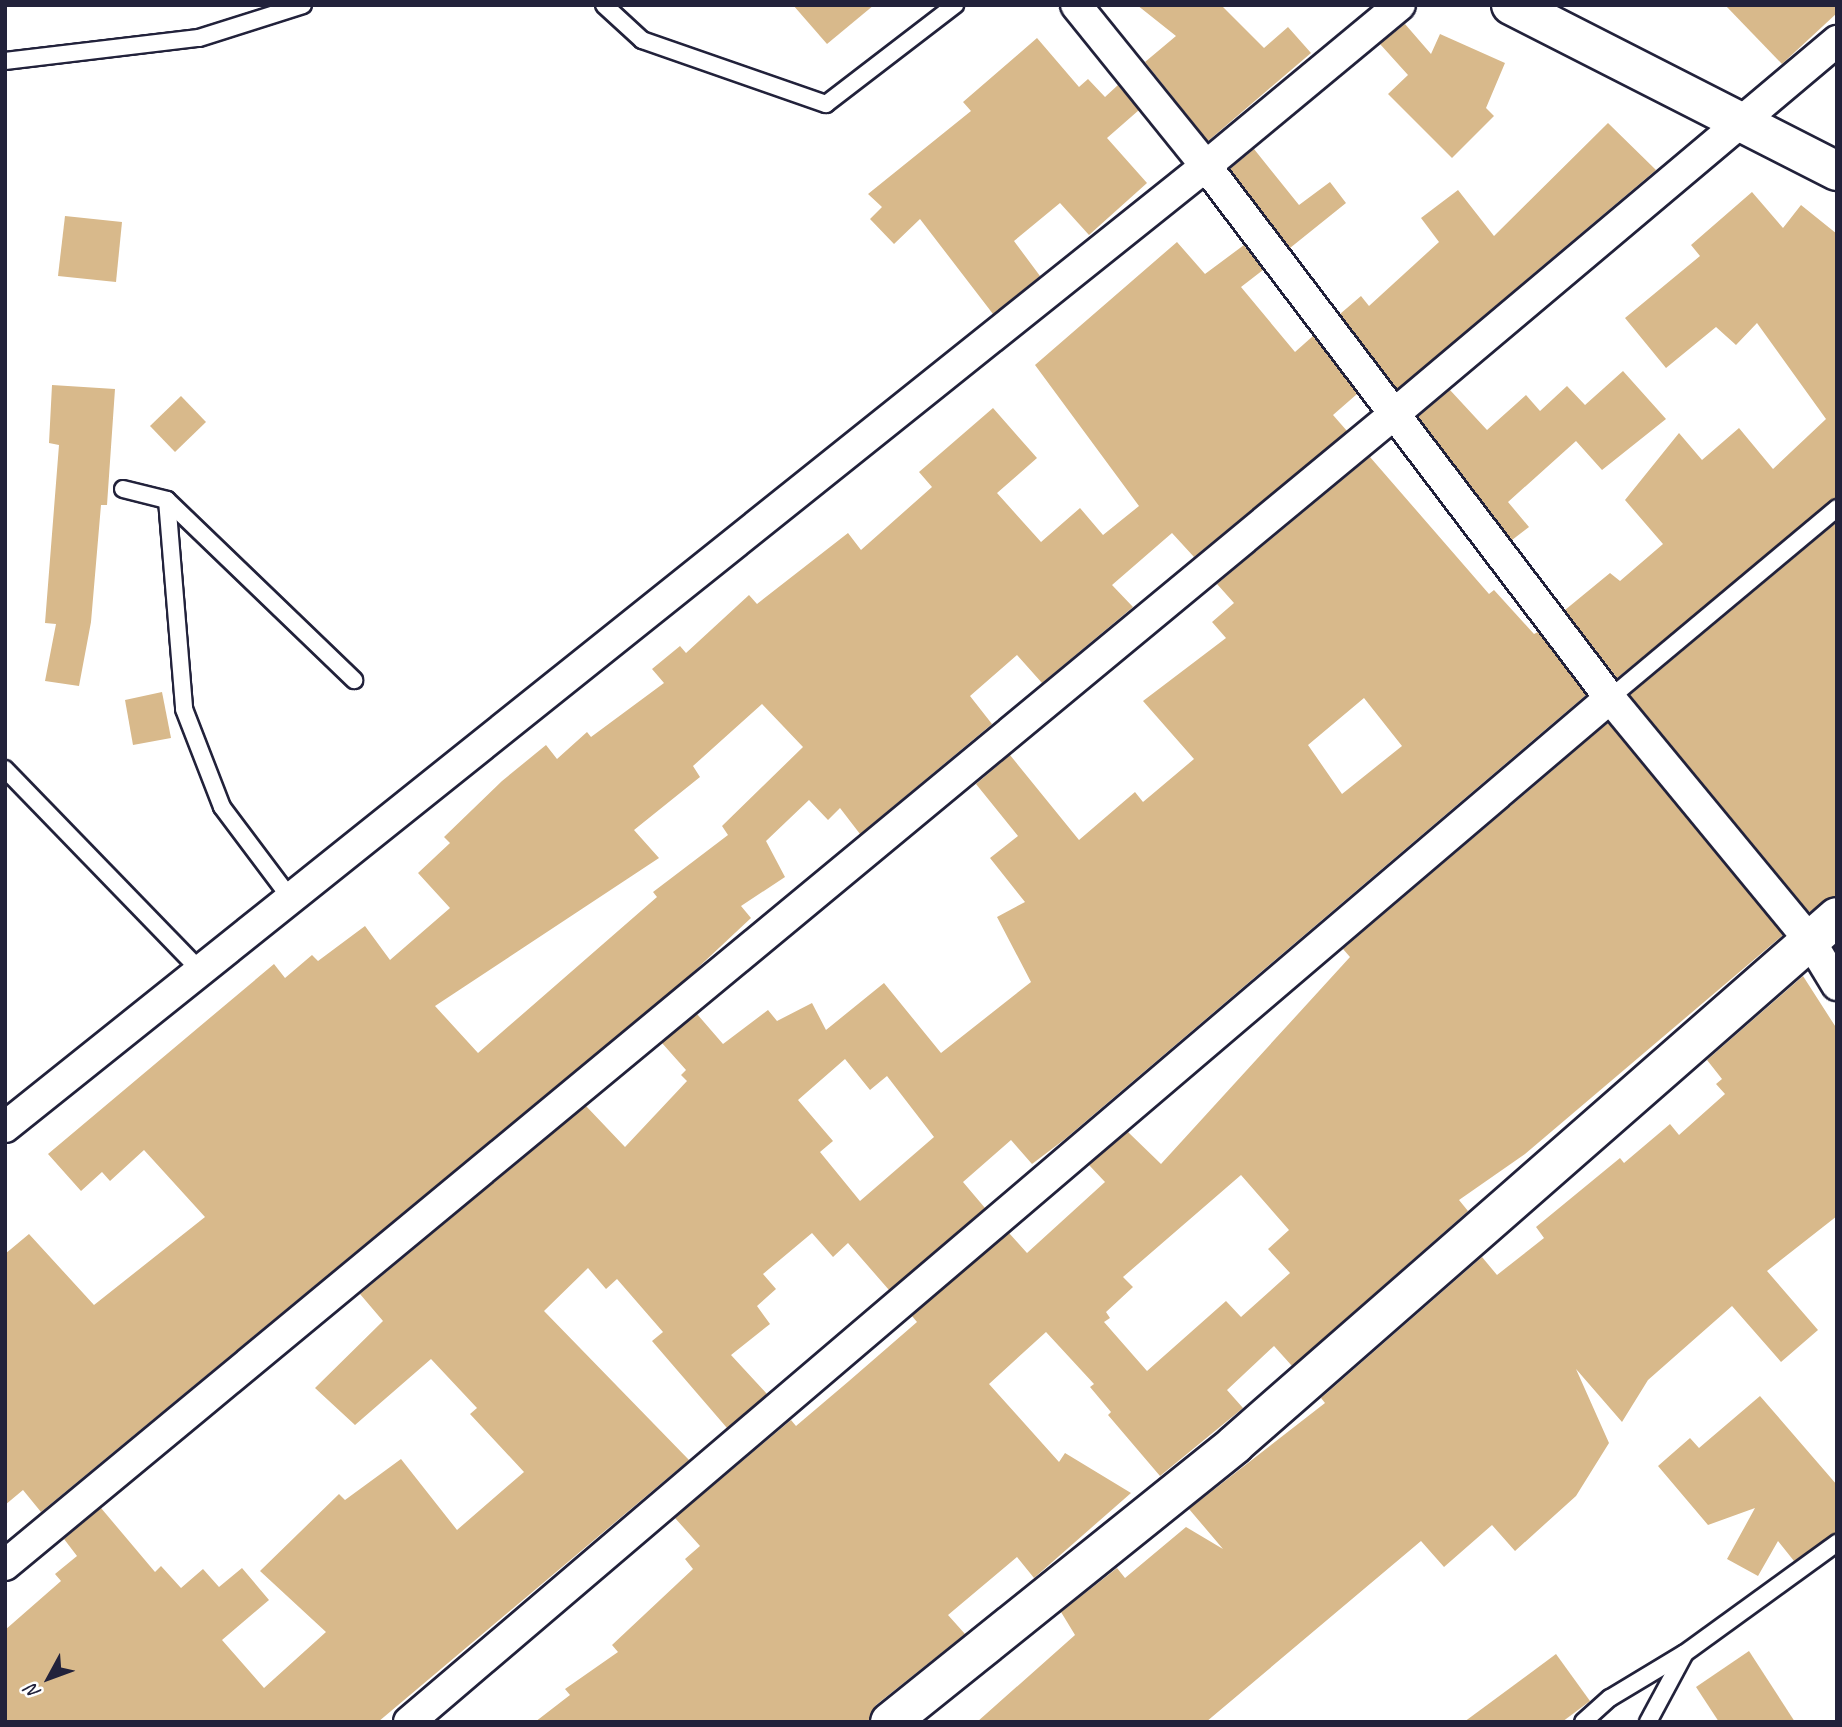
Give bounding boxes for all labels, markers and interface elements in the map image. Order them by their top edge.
north arrow [14,1643,84,1713]
text: N [20,1679,46,1704]

